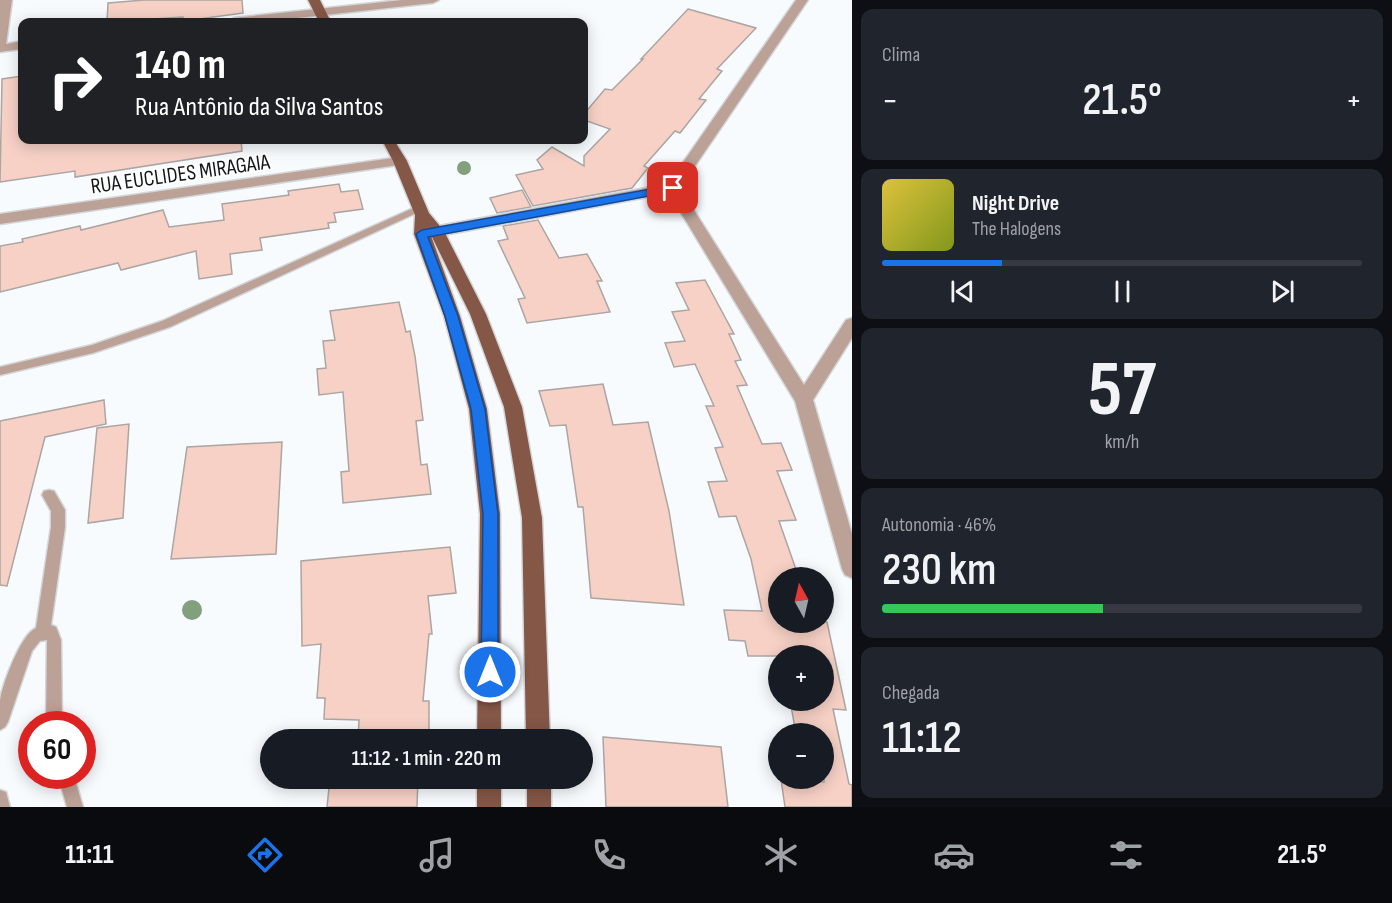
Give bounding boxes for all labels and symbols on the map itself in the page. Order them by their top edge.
street label: RUA EUCLIDES MIRAGAIA [89,148,272,200]
pin [647,162,698,213]
north arrow [768,567,834,633]
position arrow [458,640,522,704]
speed limit sign: 60 [18,711,96,789]

